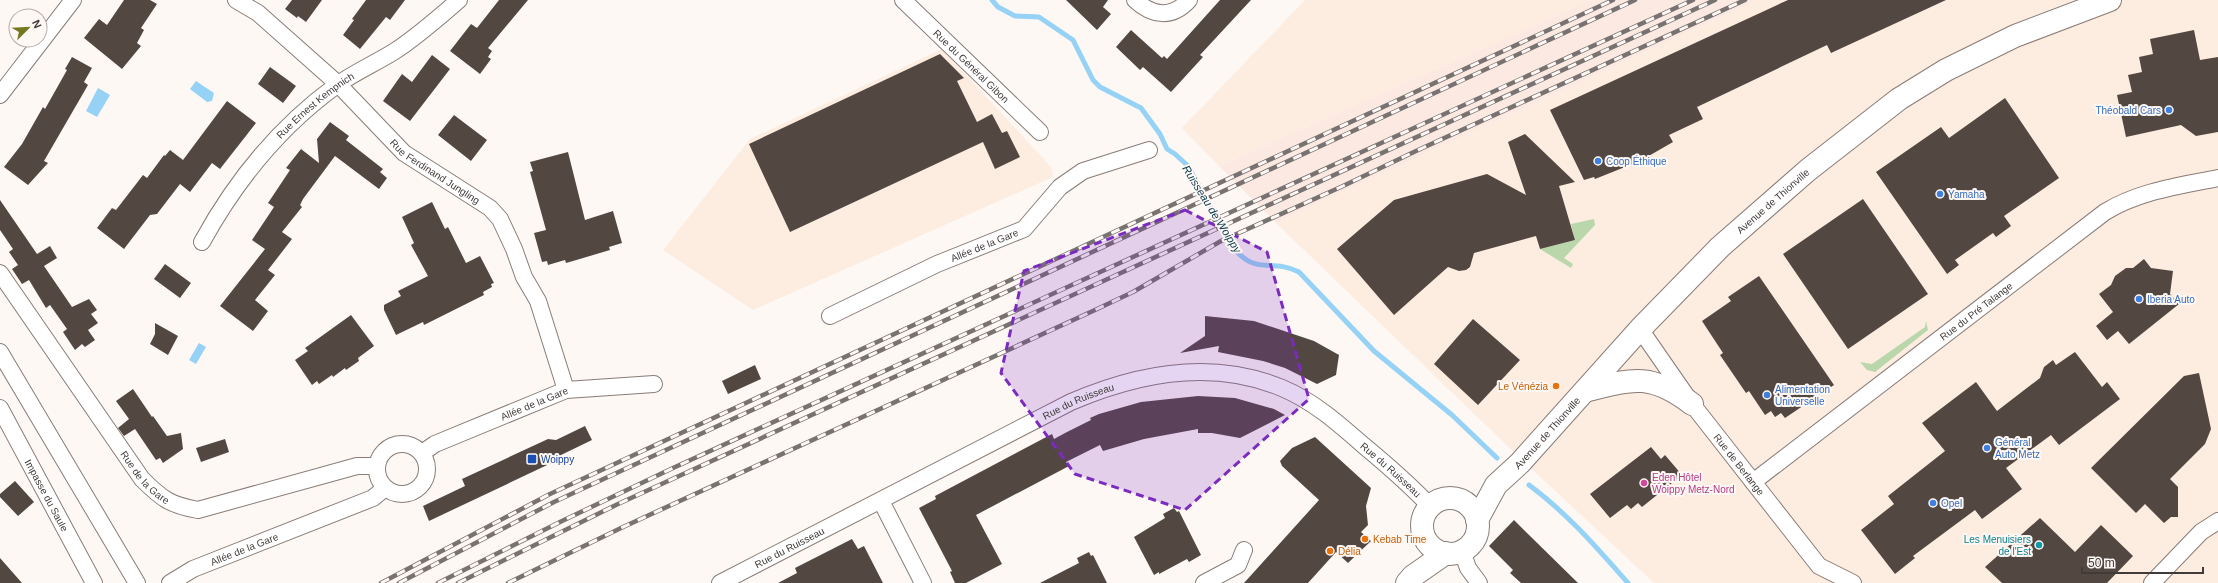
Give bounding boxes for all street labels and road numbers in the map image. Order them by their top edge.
street label: Rue du Général Gibon [931,28,1011,105]
street label: Rue Ernest Kempnich [274,70,356,141]
street label: Rue Ferdinand Jungling [388,137,482,206]
street label: Avenue de Thionville [1735,166,1812,236]
street label: Allée de la Gare [949,227,1020,264]
street label: Rue du Pré Talange [1938,280,2015,343]
street label: Rue du Ruisseau [1041,381,1115,422]
street label: Allée de la Gare [499,385,570,422]
street label: Avenue de Thionville [1512,395,1583,471]
street label: Rue de Berlange [1711,432,1767,498]
street label: Rue du Ruisseau [1358,440,1423,500]
street label: Rue de la Gare [118,449,172,506]
street label: Impasse du Saule [23,458,70,534]
street label: Rue du Ruisseau [753,525,826,570]
street label: Allée de la Gare [209,531,280,568]

